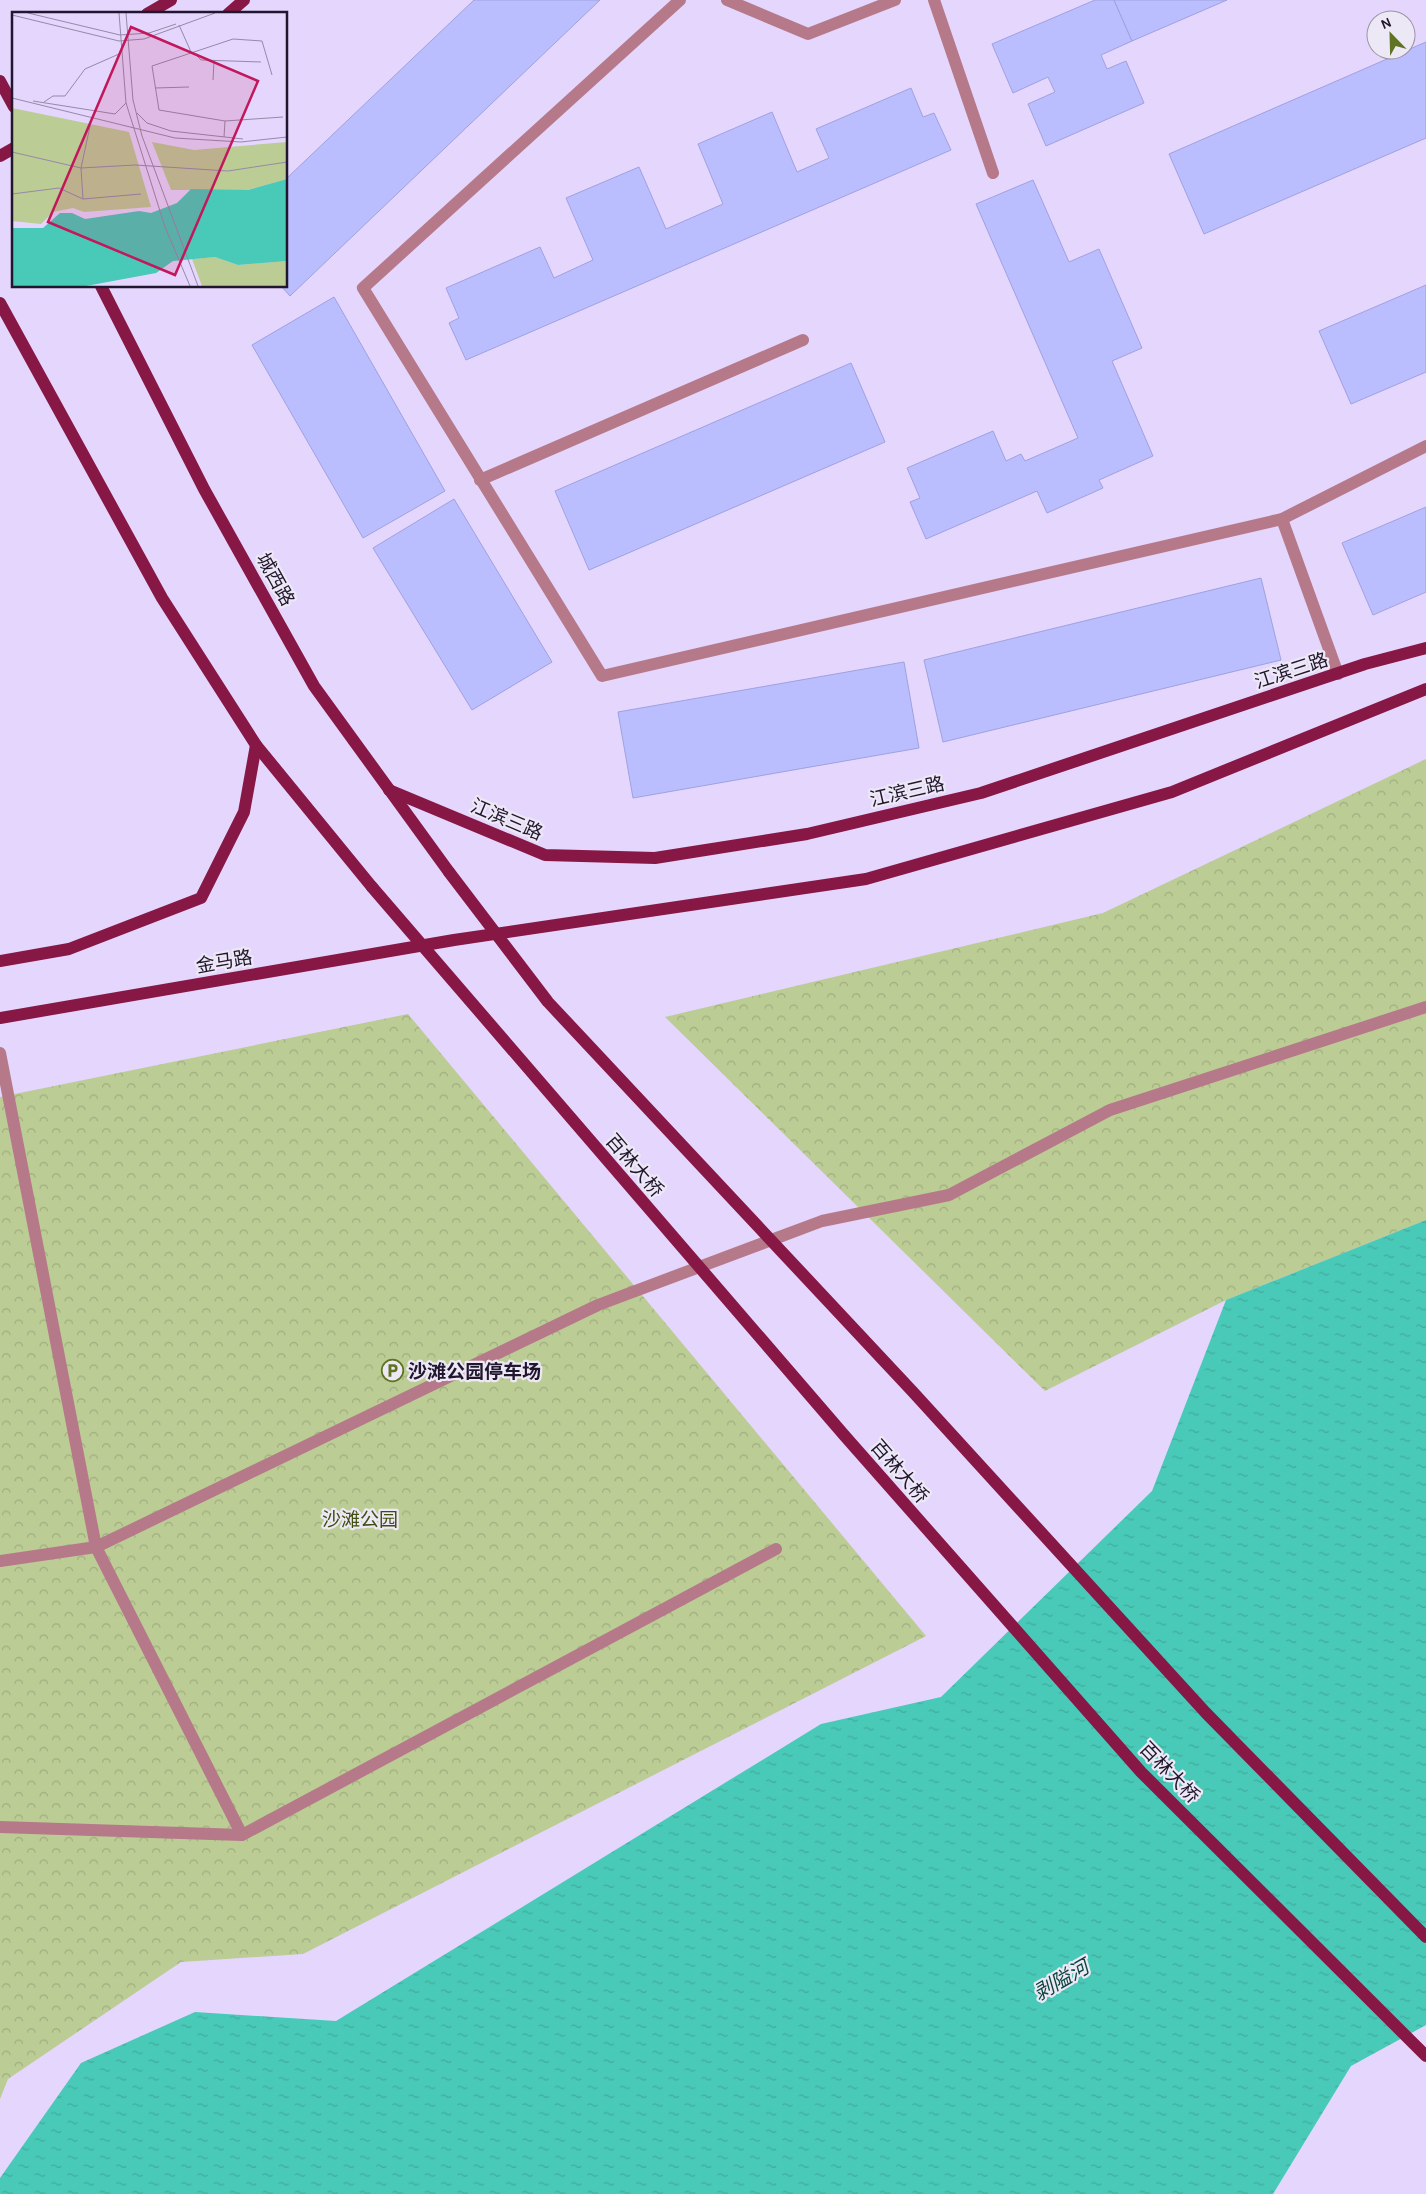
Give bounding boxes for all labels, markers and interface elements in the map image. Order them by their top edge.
north arrow [1366,10,1416,60]
inset map [12,12,288,288]
text: N [1378,14,1394,33]
street label: 城西路 [252,549,299,610]
street label: 江滨三路 [1252,649,1331,693]
street label: 江滨三路 [868,773,947,811]
street label: 江滨三路 [467,795,546,845]
street label: 金马路 [194,946,254,978]
street label: 百林大桥 [601,1130,667,1202]
parking icon: 沙滩公园停车场 [380,1359,404,1383]
place label: 沙滩公园停车场 [408,1361,541,1383]
street label: 百林大桥 [866,1436,932,1508]
park label: 沙滩公园 [322,1509,398,1531]
street label: 百林大桥 [1135,1738,1204,1808]
water label: 剥隘河 [1030,1953,1096,2005]

